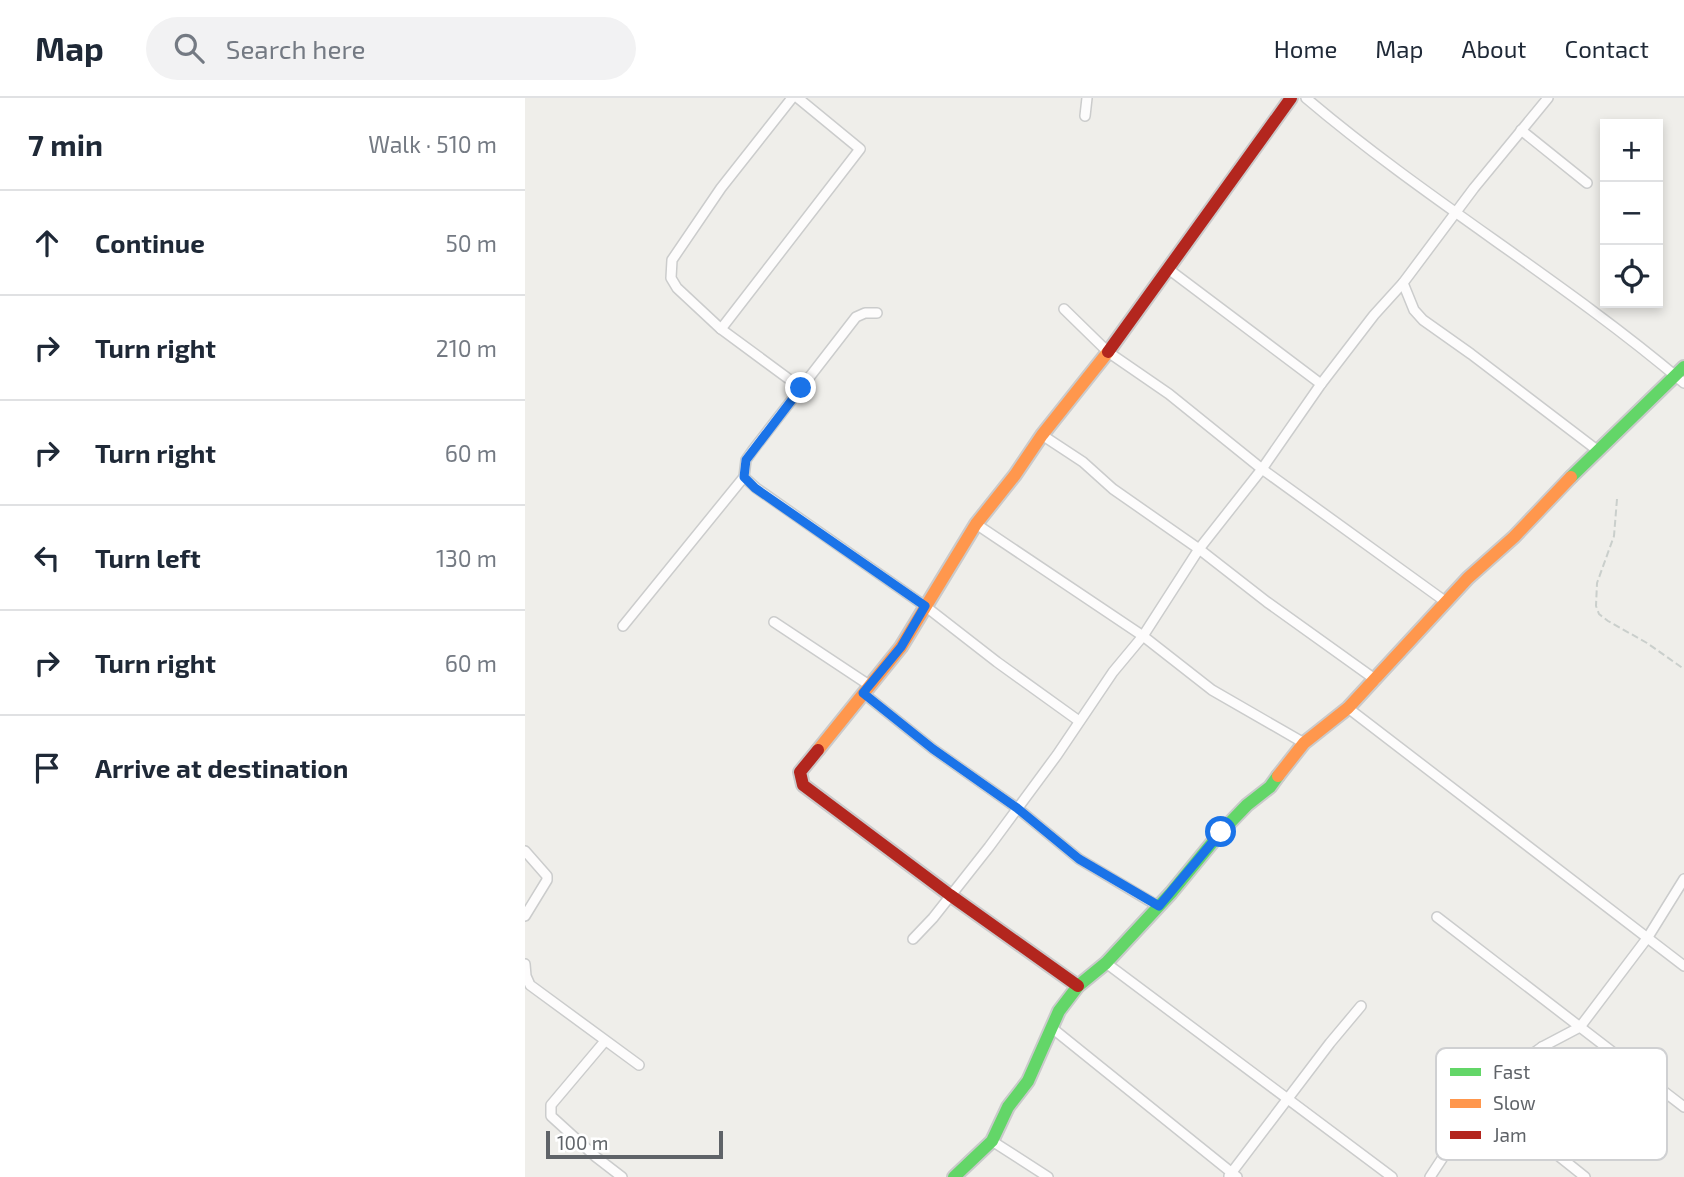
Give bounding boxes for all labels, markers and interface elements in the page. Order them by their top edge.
search box [146,17,636,80]
text: Map [35,28,104,68]
icon: search [170,29,208,67]
text: Search here [226,33,365,64]
text: Home [1274,34,1337,63]
text: Map [1375,34,1423,63]
text: About [1461,34,1527,63]
text: Contact [1565,34,1649,63]
map controls [1600,119,1663,308]
button: + [1600,119,1663,182]
text: 7 min [28,126,103,162]
text: Walk · 510 m [368,130,497,158]
button: − [1600,182,1663,245]
icon: ahead [28,224,66,262]
text: Continue [95,227,205,258]
text: 50 m [446,229,497,257]
button: locate [1600,245,1663,308]
icon: right [28,329,66,367]
text: Turn right [95,332,216,363]
text: 210 m [436,334,497,362]
route end [785,372,816,403]
icon: right [28,434,66,472]
text: Turn right [95,437,216,468]
text: 60 m [445,439,497,467]
icon: left [28,539,66,577]
text: Turn left [95,542,201,573]
text: 130 m [436,544,497,572]
icon: right [28,644,66,682]
text: Turn right [95,647,216,678]
text: 60 m [445,649,497,677]
icon: arrive [28,749,66,787]
text: Arrive at destination [95,752,348,783]
route start [1205,816,1236,847]
legend [1436,1048,1667,1160]
text: Fast [1493,1060,1530,1083]
text: Slow [1493,1091,1536,1114]
text: Jam [1493,1123,1527,1146]
scale bar [546,1128,723,1160]
text: 100 m [557,1131,608,1154]

